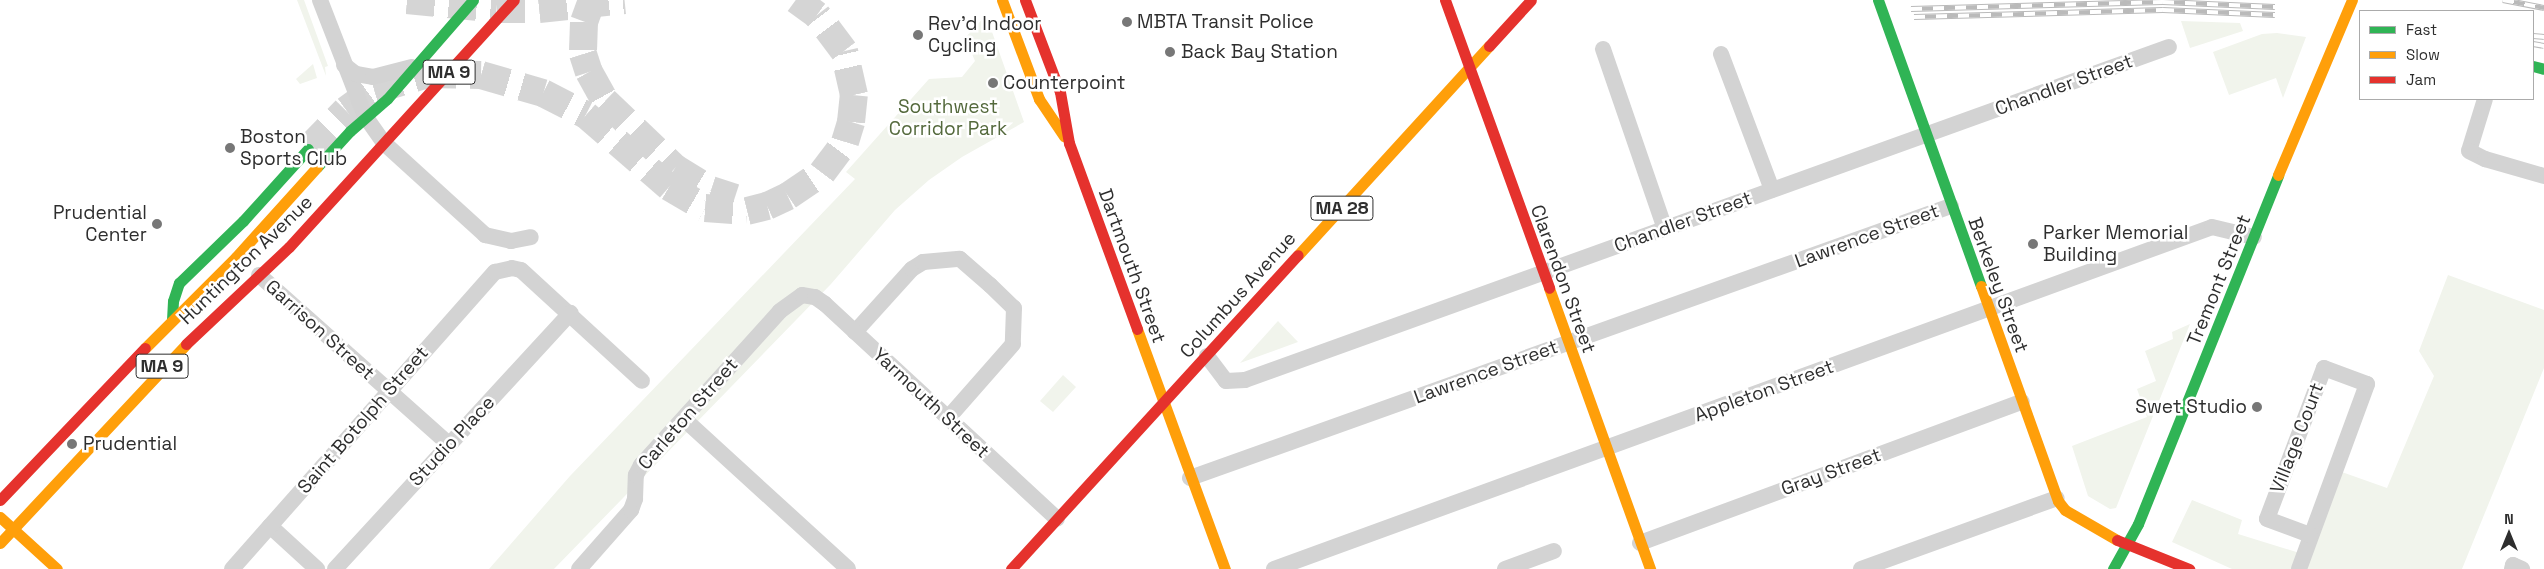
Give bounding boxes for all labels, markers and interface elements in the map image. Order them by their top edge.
legend [2359,10,2534,100]
place label: MBTA Transit Police [1137,11,1315,33]
place label: Rev'd Indoor Cycling [928,13,1042,57]
marker: MBTA Transit Police [1121,16,1133,28]
text: Fast [2406,20,2437,39]
marker: Rev'd Indoor Cycling [912,29,924,41]
place label: Back Bay Station [1181,41,1338,63]
marker: Back Bay Station [1163,45,1177,59]
text: Slow [2406,45,2440,64]
street label: Chandler Street [1992,50,2136,120]
road number: MA 9 [422,56,476,88]
text: Jam [2406,70,2436,89]
place label: Counterpoint [1003,72,1126,94]
marker: Counterpoint [987,77,999,89]
park label: Southwest Corridor Park [889,96,1007,140]
place label: Boston Sports Club [240,126,347,170]
marker: Boston Sports Club [224,142,236,154]
street label: Dartmouth Street [1094,186,1170,346]
street label: Chandler Street [1611,187,1755,257]
street label: Huntington Avenue [175,191,317,329]
road number: MA 28 [1310,192,1374,224]
street label: Lawrence Street [1792,199,1942,273]
place label: Prudential Center [53,202,147,246]
street label: Clarendon Street [1526,202,1600,356]
street label: Tremont Street [2182,211,2256,349]
street label: Berkeley Street [1963,214,2033,356]
marker: Prudential Center [151,218,163,230]
place label: Parker Memorial Building [2043,222,2188,266]
street label: Columbus Avenue [1175,227,1301,363]
marker: Parker Memorial Building [2027,238,2039,250]
street label: Garrison Street [261,275,379,385]
street label: Lawrence Street [1411,335,1561,409]
street label: Saint Botolph Street [293,342,433,498]
street label: Yarmouth Street [868,343,994,463]
road number: MA 9 [134,351,190,382]
street label: Carleton Street [633,353,743,475]
street label: Appleton Street [1691,355,1837,427]
street label: Village Court [2266,380,2328,496]
street label: Studio Place [404,391,500,491]
place label: Swet Studio [2135,396,2247,418]
marker: Swet Studio [2251,401,2263,413]
place label: Prudential [83,433,177,455]
marker: Prudential [65,437,79,451]
street label: Gray Street [1778,443,1884,501]
north arrow [2484,509,2534,559]
text: N [2504,510,2514,528]

